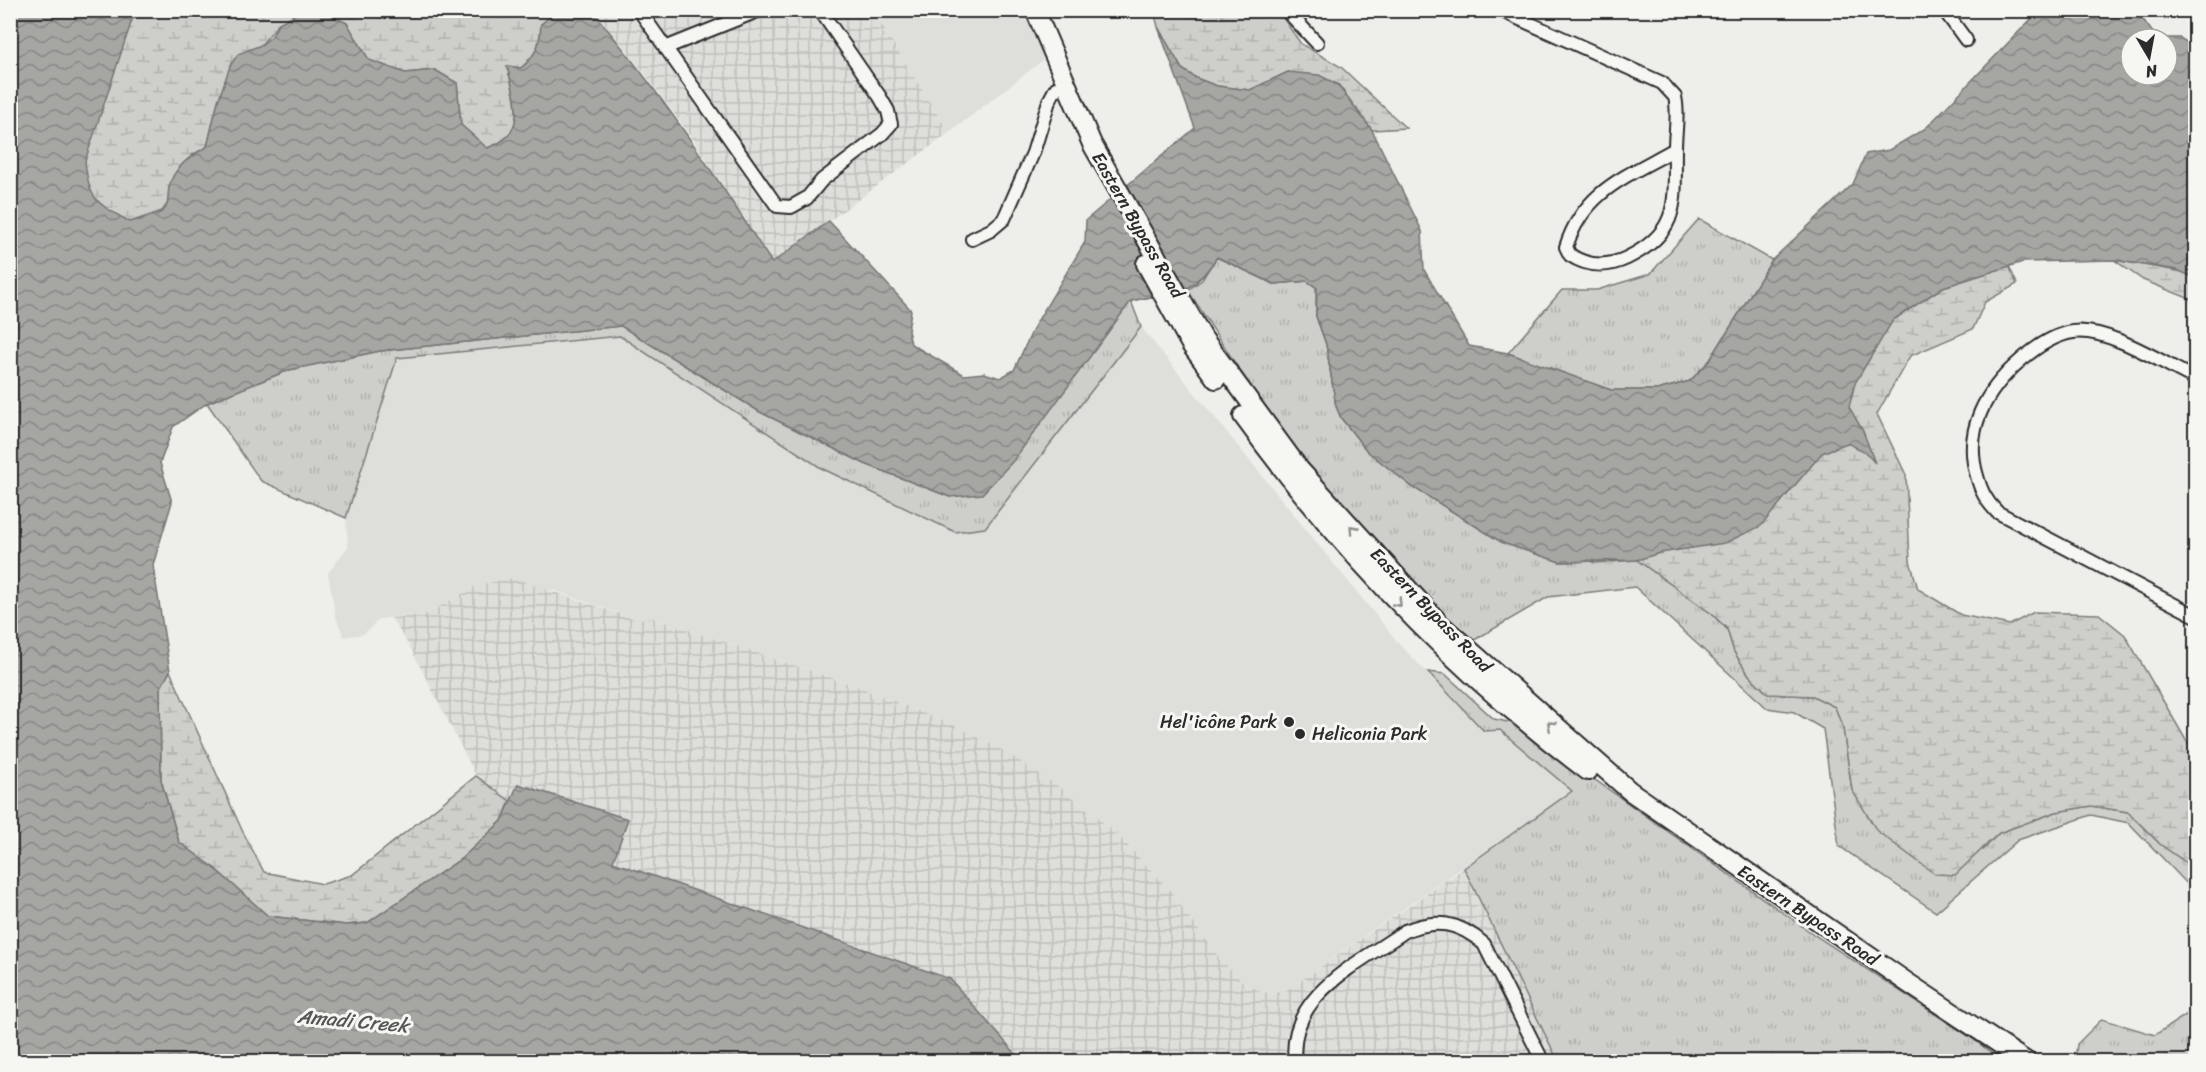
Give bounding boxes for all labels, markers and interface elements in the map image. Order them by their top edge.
north arrow [2119,27,2179,87]
text: N [2143,56,2160,87]
street label: Eastern Bypass Road [1083,145,1194,306]
one-way arrow [1349,525,1360,535]
street label: Eastern Bypass Road [1362,539,1501,682]
one-way arrow [1391,596,1402,607]
place label: Hel'icône Park [1160,706,1277,738]
marker: Hel'icône Park [1282,715,1296,729]
place label: Heliconia Park [1312,718,1428,750]
one-way arrow [1547,721,1558,732]
marker: Heliconia Park [1293,727,1307,741]
street label: Eastern Bypass Road [1731,856,1887,975]
water label: Amadi Creek [295,999,412,1043]

